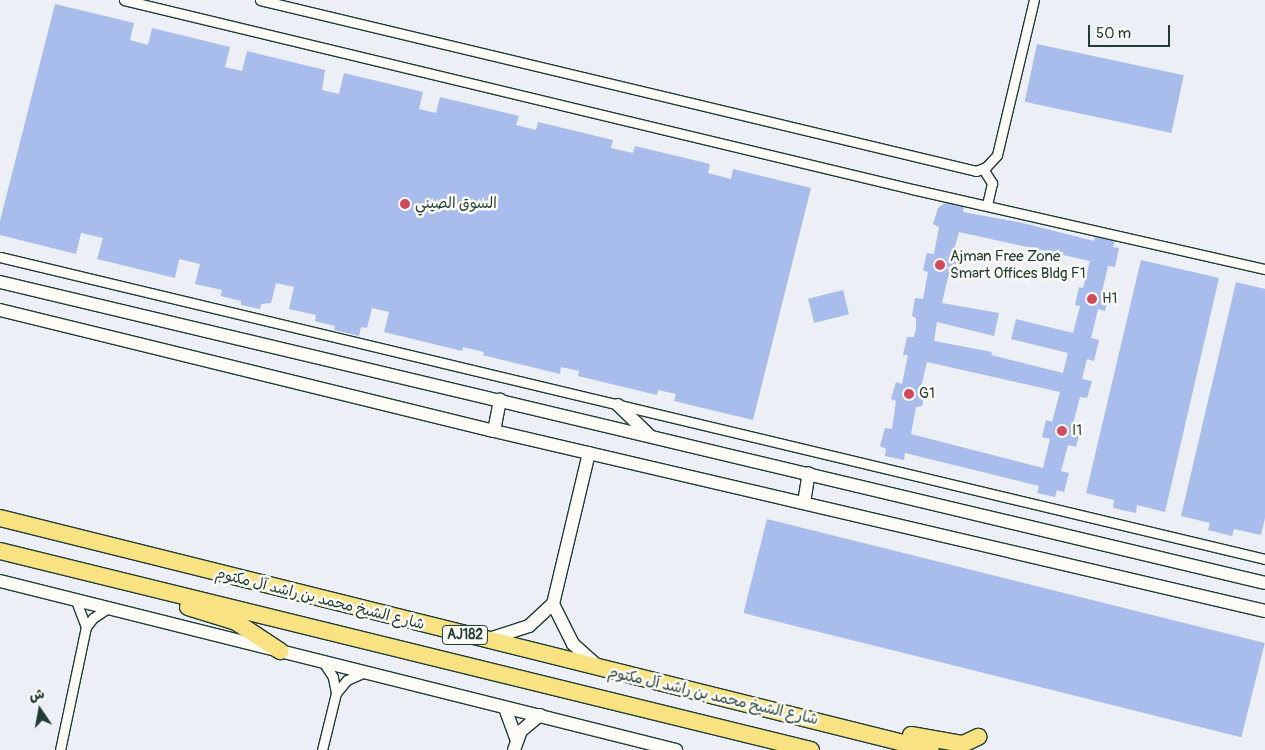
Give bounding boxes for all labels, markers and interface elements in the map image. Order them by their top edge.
scale bar [1090,15,1172,47]
text: 50 m [1096,24,1131,43]
place label: السوق الصيني [415,195,497,213]
marker: السوق الصيني [399,198,411,210]
place label: Ajman Free Zone Smart Offices Bldg F1 [950,247,1086,282]
marker: Ajman Free Zone Smart Offices Bldg F1 [934,259,946,271]
place label: H1 [1102,290,1117,308]
marker: H1 [1086,293,1098,305]
place label: G1 [919,385,935,403]
marker: G1 [903,388,915,400]
place label: I1 [1072,422,1082,440]
marker: I1 [1056,425,1068,437]
street label: شارع الشيخ محمد بن راشد آل مكتوم [214,564,426,634]
road number: AJ182 [441,624,489,646]
street label: شارع الشيخ محمد بن راشد آل مكتوم [606,663,820,729]
north arrow [15,685,65,735]
text: ش [27,685,46,705]

